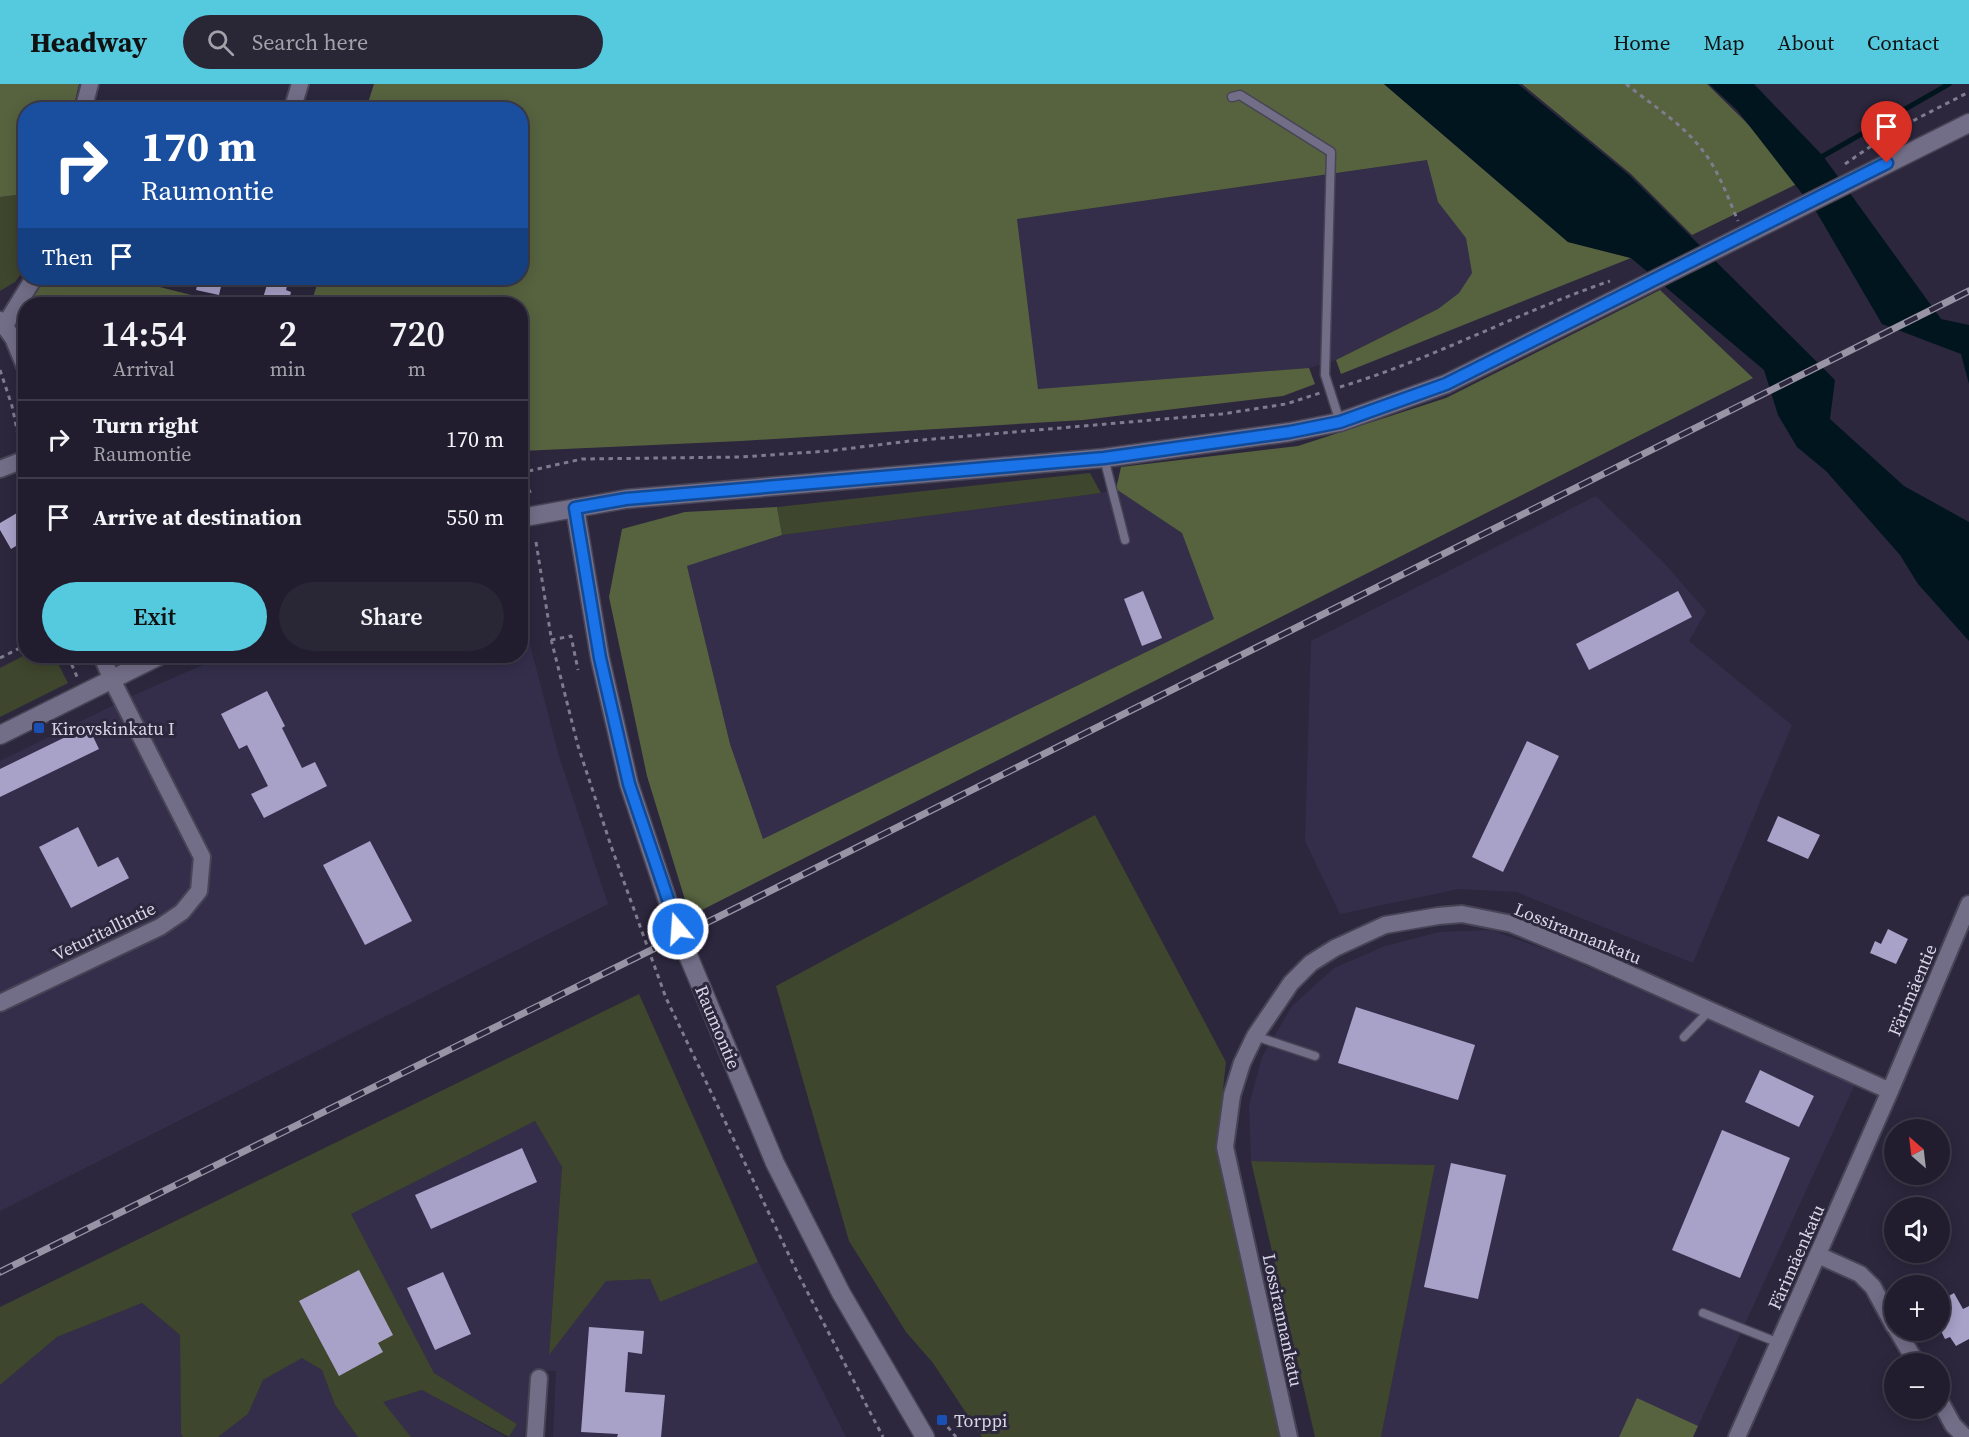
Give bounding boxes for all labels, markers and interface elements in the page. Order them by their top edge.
search box [183,15,603,69]
text: Headway [30,23,147,61]
icon: search [204,26,237,59]
text: Search here [252,27,368,57]
text: Home [1613,28,1671,57]
text: Map [1704,28,1745,57]
text: About [1778,28,1834,57]
text: Contact [1867,28,1939,57]
pin [1861,101,1912,163]
icon: arrive [1870,110,1903,143]
text: 170 m [141,117,256,175]
icon: right [42,126,120,204]
text: Raumontie [141,172,274,209]
icon: arrive [105,240,138,273]
text: Then [42,242,93,272]
text: 14:54 [101,309,187,358]
text: 2 [278,309,297,358]
text: 720 [389,309,445,358]
text: Arrival [113,355,175,383]
text: min [270,355,306,383]
text: m [408,355,426,383]
text: Turn right [93,410,198,440]
icon: right [42,423,75,456]
text: 170 m [446,424,504,454]
text: Raumontie [93,440,192,468]
icon: arrive [42,501,75,534]
text: Arrive at destination [93,502,302,532]
text: 550 m [446,502,504,532]
button: Exit [42,582,267,651]
button: Share [279,582,504,651]
place label: Kirovskinkatu I [51,716,175,741]
marker: Kirovskinkatu I [32,721,46,735]
street label: Veturitallintie [48,895,160,967]
street label: Lossirannankatu [1511,896,1645,970]
position arrow [646,897,710,961]
street label: Färimäentie [1881,940,1943,1040]
street label: Raumontie [689,981,747,1073]
north arrow [1884,1119,1950,1185]
map controls [1884,1119,1950,1419]
button: sound [1884,1197,1950,1263]
street label: Färimäenkatu [1762,1201,1830,1313]
street label: Lossirannankatu [1257,1251,1309,1389]
button: + [1884,1275,1950,1341]
button: − [1884,1353,1950,1419]
place label: Torppi [954,1408,1007,1433]
marker: Torppi [935,1413,949,1427]

